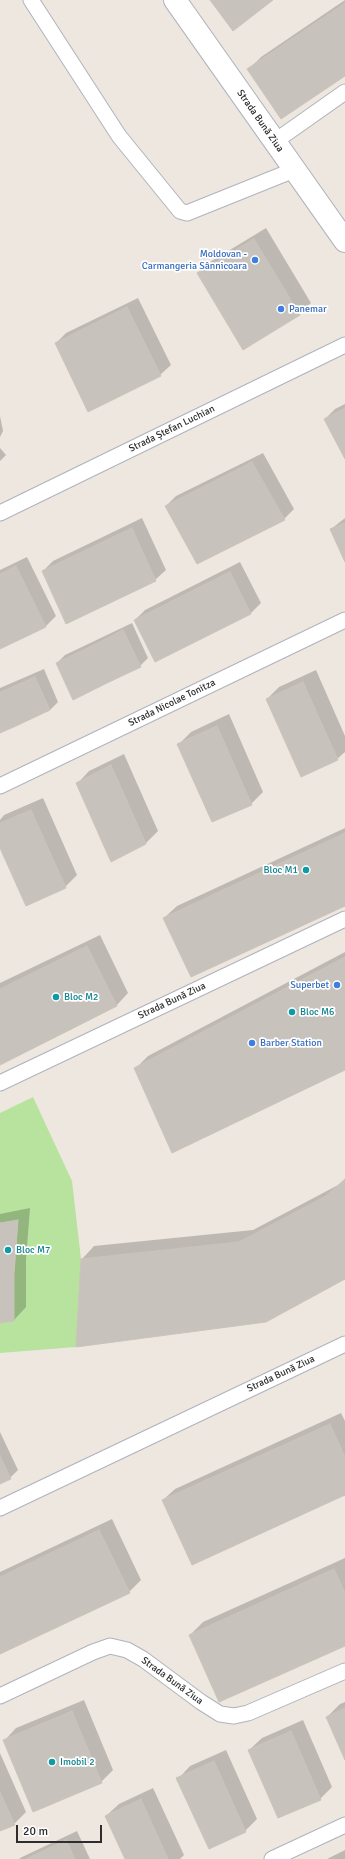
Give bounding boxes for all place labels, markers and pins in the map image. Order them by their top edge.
place label: Moldovan - Carmangeria Sânnicoara [142,248,247,272]
marker: Moldovan - Carmangeria Sânnicoara [250,255,260,265]
place label: Panemar [289,303,327,315]
marker: Panemar [276,304,286,314]
place label: Bloc M1 [264,864,298,876]
marker: Bloc M1 [301,865,311,875]
place label: Superbet [290,979,329,991]
marker: Superbet [332,980,342,990]
place label: Bloc M2 [64,991,98,1003]
marker: Bloc M2 [51,992,61,1002]
place label: Bloc M6 [300,1006,334,1018]
marker: Bloc M6 [287,1007,297,1017]
place label: Barber Station [260,1037,322,1049]
marker: Barber Station [247,1038,257,1048]
place label: Bloc M7 [16,1244,50,1256]
marker: Bloc M7 [3,1245,13,1255]
place label: Imobil 2 [60,1756,95,1768]
marker: Imobil 2 [47,1757,57,1767]

